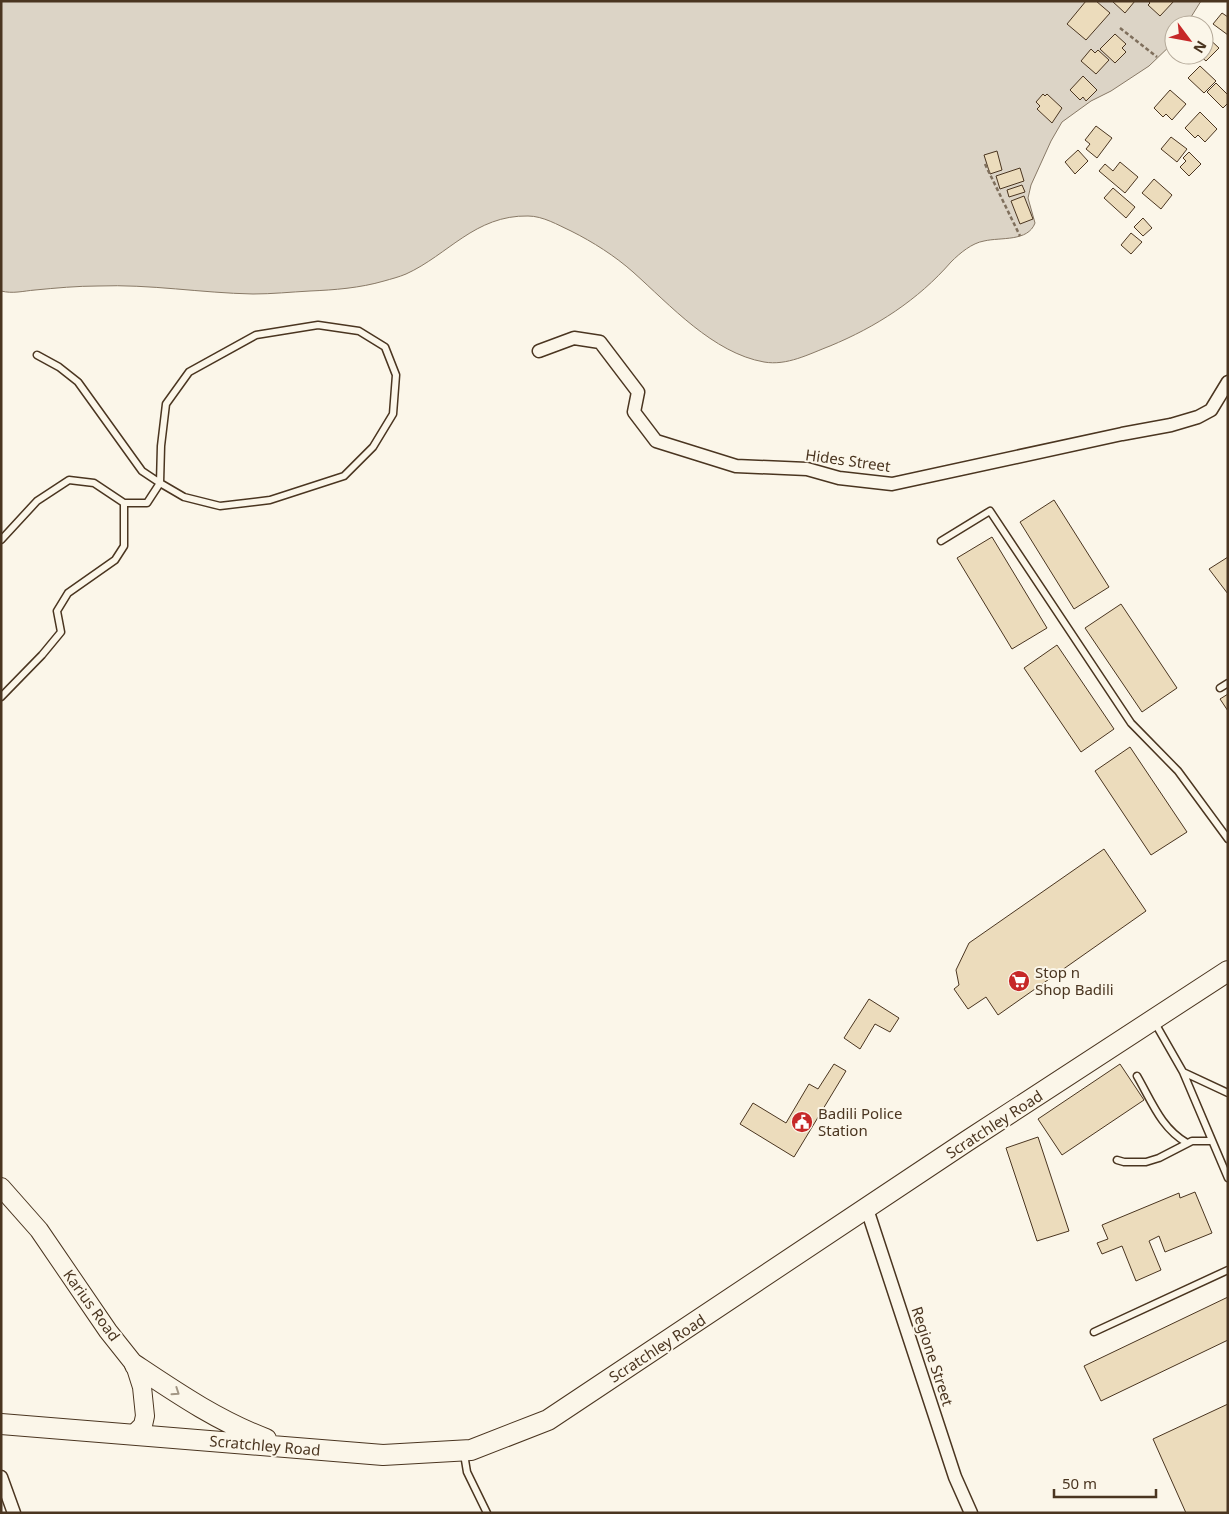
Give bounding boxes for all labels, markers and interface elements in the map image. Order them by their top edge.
north arrow [1164,15,1214,65]
text: N [1189,37,1212,57]
street label: Hides Street [804,444,892,476]
place label: Stop n Shop Badili [1035,962,1114,999]
supermarket icon: Stop n Shop Badili [1007,969,1031,993]
street label: Scratchley Road [942,1085,1046,1163]
place label: Badili Police Station [818,1103,902,1140]
public building icon: Badili Police Station [790,1110,814,1134]
street label: Karius Road [59,1265,125,1345]
street label: Regione Street [908,1304,959,1409]
street label: Scratchley Road [605,1309,709,1387]
one-way arrow [171,1385,180,1395]
street label: Scratchley Road [209,1430,321,1460]
scale bar [1054,1466,1156,1498]
text: 50 m [1062,1473,1097,1493]

